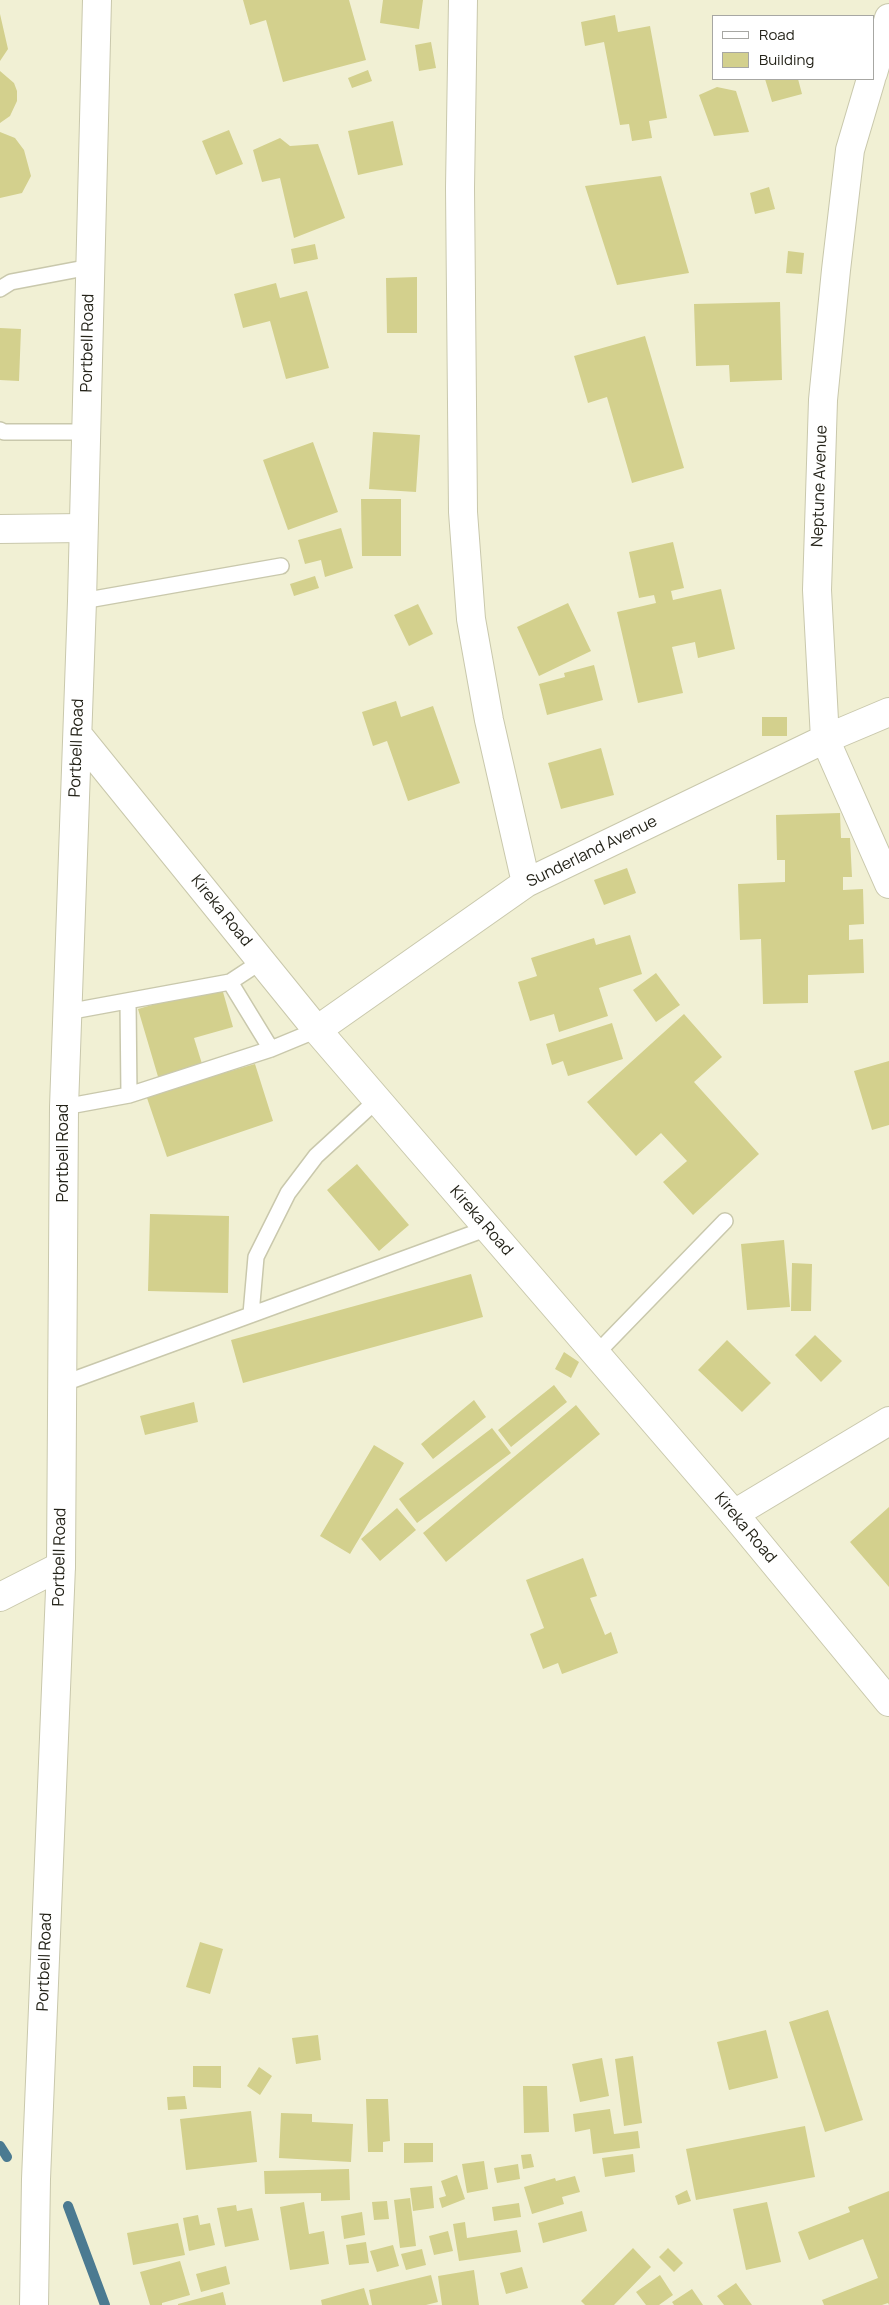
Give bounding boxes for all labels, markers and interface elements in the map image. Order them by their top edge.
legend [712,15,874,80]
text: Road [759,24,795,45]
text: Building [759,49,814,70]
street label: Portbell Road [78,294,98,392]
street label: Neptune Avenue [808,425,832,547]
street label: Portbell Road [66,698,88,798]
street label: Sunderland Avenue [524,812,660,892]
street label: Kireka Road [186,871,256,951]
street label: Portbell Road [54,1104,74,1202]
street label: Kireka Road [445,1182,517,1260]
street label: Kireka Road [710,1489,780,1567]
street label: Portbell Road [50,1508,70,1606]
street label: Portbell Road [34,1912,56,2012]

